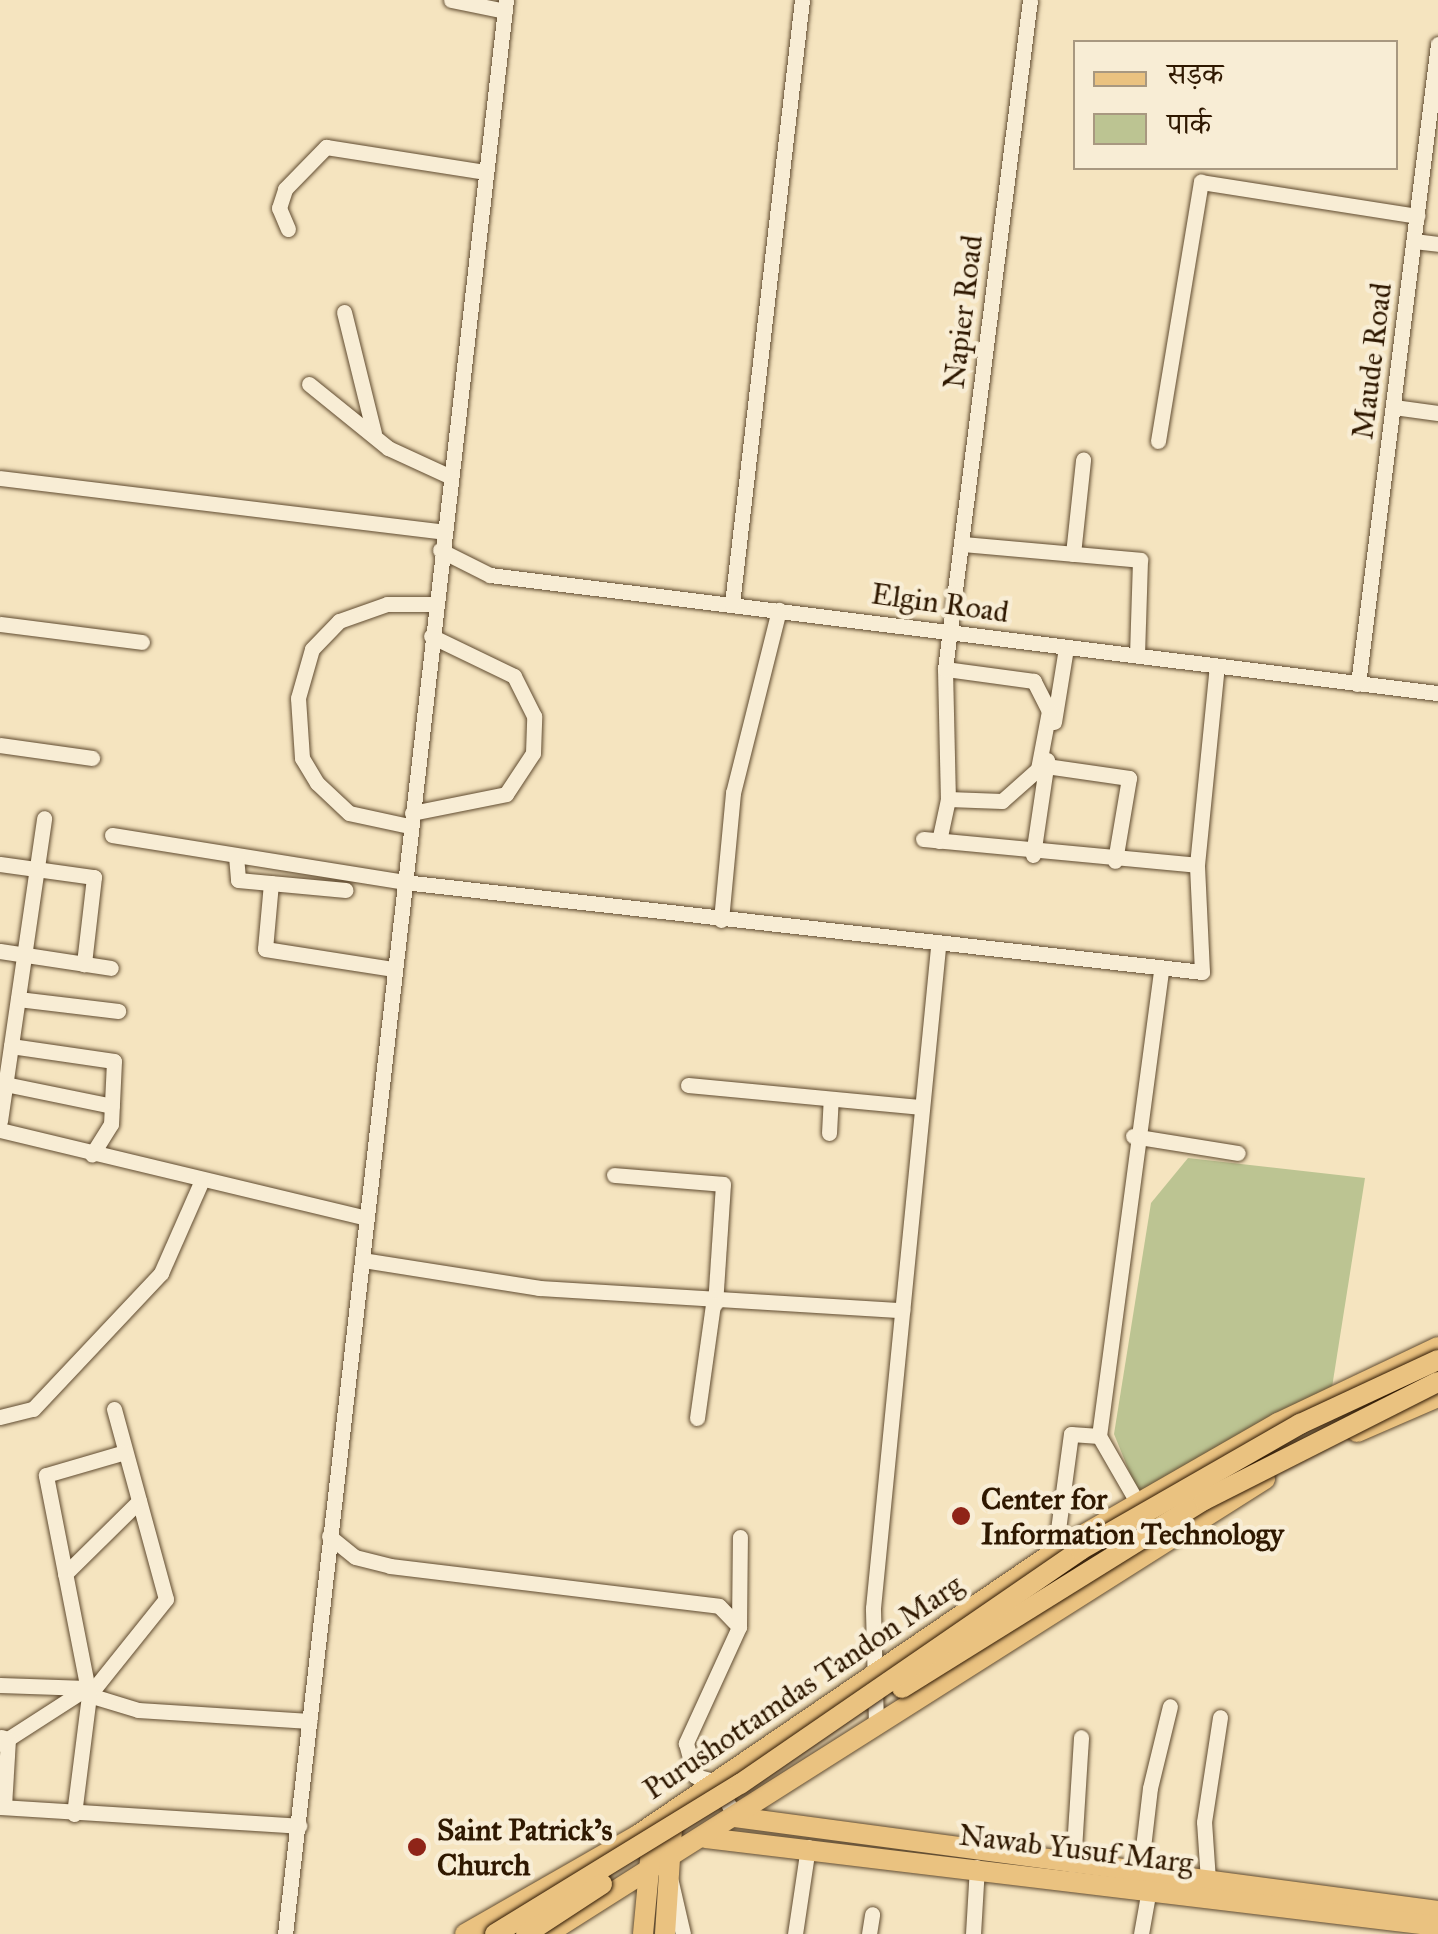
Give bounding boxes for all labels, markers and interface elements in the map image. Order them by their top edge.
legend [1073,40,1398,170]
text: सड़क [1167,56,1223,92]
text: पार्क [1167,106,1211,142]
street label: Napier Road [936,233,990,391]
street label: Maude Road [1345,281,1399,441]
street label: Elgin Road [869,576,1011,630]
place label: Center for Information Technology [981,1481,1284,1552]
marker: Center for Information Technology [950,1505,972,1527]
street label: Purushottamdas Tandon Marg [637,1567,969,1807]
place label: Saint Patrick's Church [437,1812,612,1882]
street label: Nawab Yusuf Marg [957,1817,1195,1881]
marker: Saint Patrick's Church [406,1836,428,1858]

